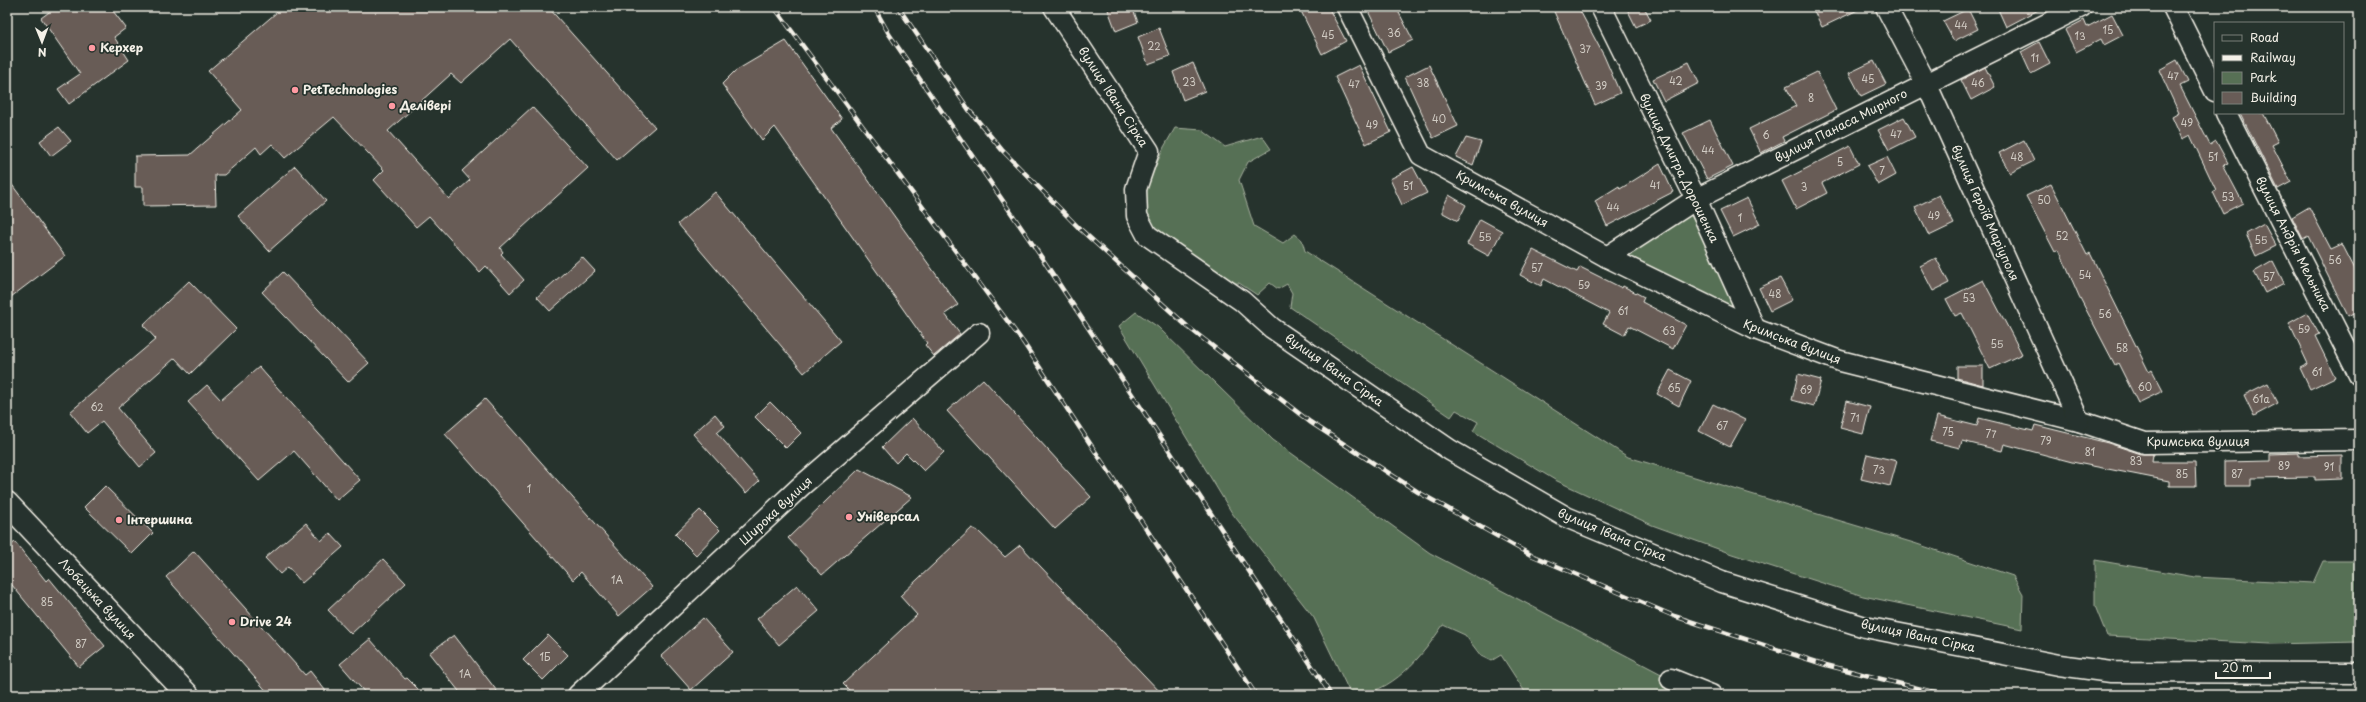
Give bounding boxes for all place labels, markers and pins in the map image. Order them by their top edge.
place label: Керхер [100,38,143,56]
marker: Керхер [87,43,97,53]
place label: PetTechnologies [303,80,397,98]
marker: PetTechnologies [290,85,300,95]
place label: Делівері [399,96,452,114]
marker: Делівері [387,101,397,111]
place label: Універсал [856,507,920,525]
place label: Інтершина [127,510,193,528]
marker: Універсал [844,512,854,522]
marker: Інтершина [114,515,124,525]
place label: Drive 24 [240,612,292,630]
marker: Drive 24 [227,617,237,627]

